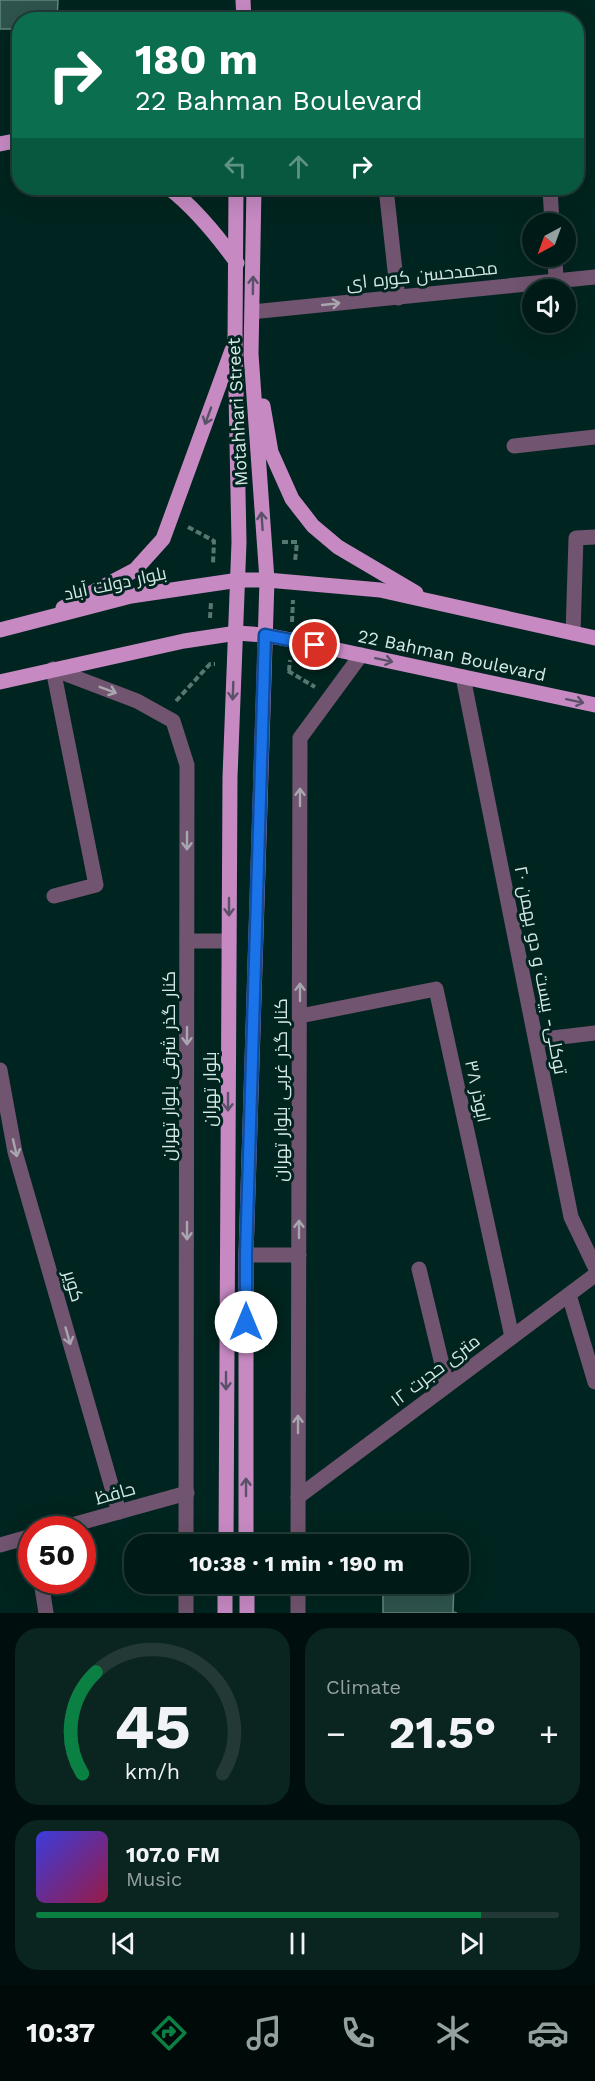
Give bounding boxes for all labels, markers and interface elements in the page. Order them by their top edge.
text: 180 m [135,35,258,84]
icon: right [36,36,114,114]
text: 22 Bahman Boulevard [135,85,423,117]
icon: left [219,150,252,183]
icon: ahead [282,150,315,183]
icon: right [345,150,378,183]
north arrow [522,213,576,267]
map controls [522,213,576,333]
street label: محمدحسن کوره ای [345,257,499,294]
one-way arrow [247,275,259,295]
button: sound [522,279,576,333]
one-way arrow [321,298,341,309]
street label: Motahhari Street [223,337,251,487]
one-way arrow [202,407,213,425]
one-way arrow [256,512,267,532]
street label: بلوار دولت آباد [62,562,168,605]
pin [289,619,340,670]
street label: 22 Bahman Boulevard [356,625,548,685]
icon: arrive [298,628,331,661]
one-way arrow [374,655,393,666]
one-way arrow [228,681,239,701]
one-way arrow [98,685,116,696]
one-way arrow [564,696,584,707]
one-way arrow [294,787,306,807]
one-way arrow [181,831,193,851]
street label: توکلی- بیست و دو بهمن ۲۰ [510,864,572,1076]
one-way arrow [223,897,235,917]
street label: کنار گذر شرقی بلوار تهران [158,971,180,1161]
one-way arrow [294,982,306,1002]
street label: کنار گذر غربی بلوار تهران [270,998,292,1182]
one-way arrow [181,1026,193,1046]
street label: بلوار تهران [199,1051,221,1127]
street label: ۳۸ ابوذر [460,1058,495,1124]
one-way arrow [222,1092,234,1112]
one-way arrow [10,1138,21,1158]
one-way arrow [293,1219,305,1239]
one-way arrow [181,1221,193,1241]
street label: کویر [58,1267,88,1304]
position arrow [214,1290,278,1354]
one-way arrow [63,1326,75,1345]
street label: ۱۲ متری حجرت [386,1330,484,1411]
one-way arrow [220,1371,232,1391]
one-way arrow [292,1414,304,1434]
street label: حافظ [93,1477,137,1509]
one-way arrow [240,1477,252,1497]
speed limit sign: 50 [18,1516,96,1594]
text: 10:38 · 1 min · 190 m [189,1551,404,1576]
text: Climate [326,1675,401,1699]
text: 45 [114,1690,191,1763]
text: 21.5° [389,1706,496,1759]
text: − [326,1714,346,1753]
text: + [539,1714,559,1753]
text: km/h [125,1759,180,1784]
text: 107.0 FM [126,1842,220,1867]
text: Music [126,1867,182,1891]
icon: previous [107,1927,140,1960]
icon: pause [281,1927,314,1960]
icon: next [455,1927,488,1960]
icon: directions [148,2012,190,2054]
icon: music [243,2012,285,2054]
icon: phone [337,2012,379,2054]
icon: climate [432,2012,474,2054]
icon: car [527,2012,569,2054]
text: 10:37 [26,2017,95,2049]

